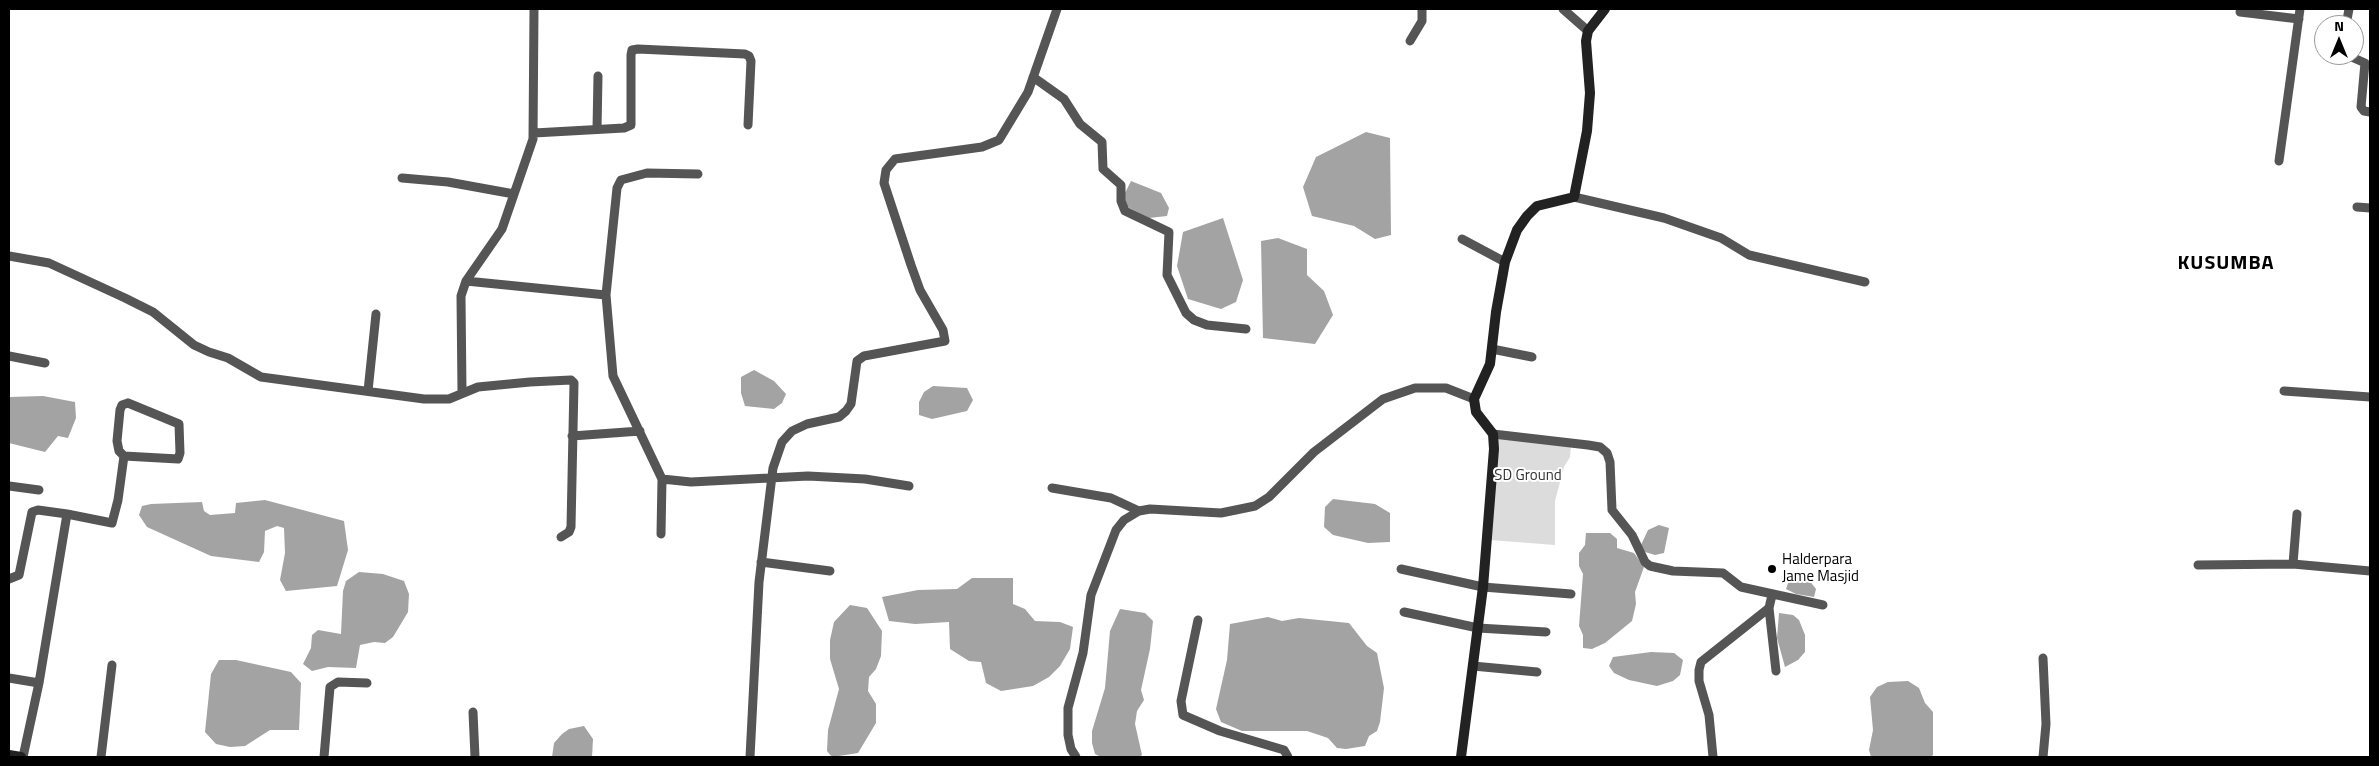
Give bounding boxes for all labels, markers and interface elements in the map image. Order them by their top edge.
north arrow [2314,15,2364,65]
text: N [2334,15,2344,36]
district label: KUSUMBA [2177,252,2275,276]
park label: SD Ground [1494,467,1562,485]
place label: Halderpara Jame Masjid [1782,551,1859,586]
marker: Halderpara Jame Masjid [1766,563,1778,575]

